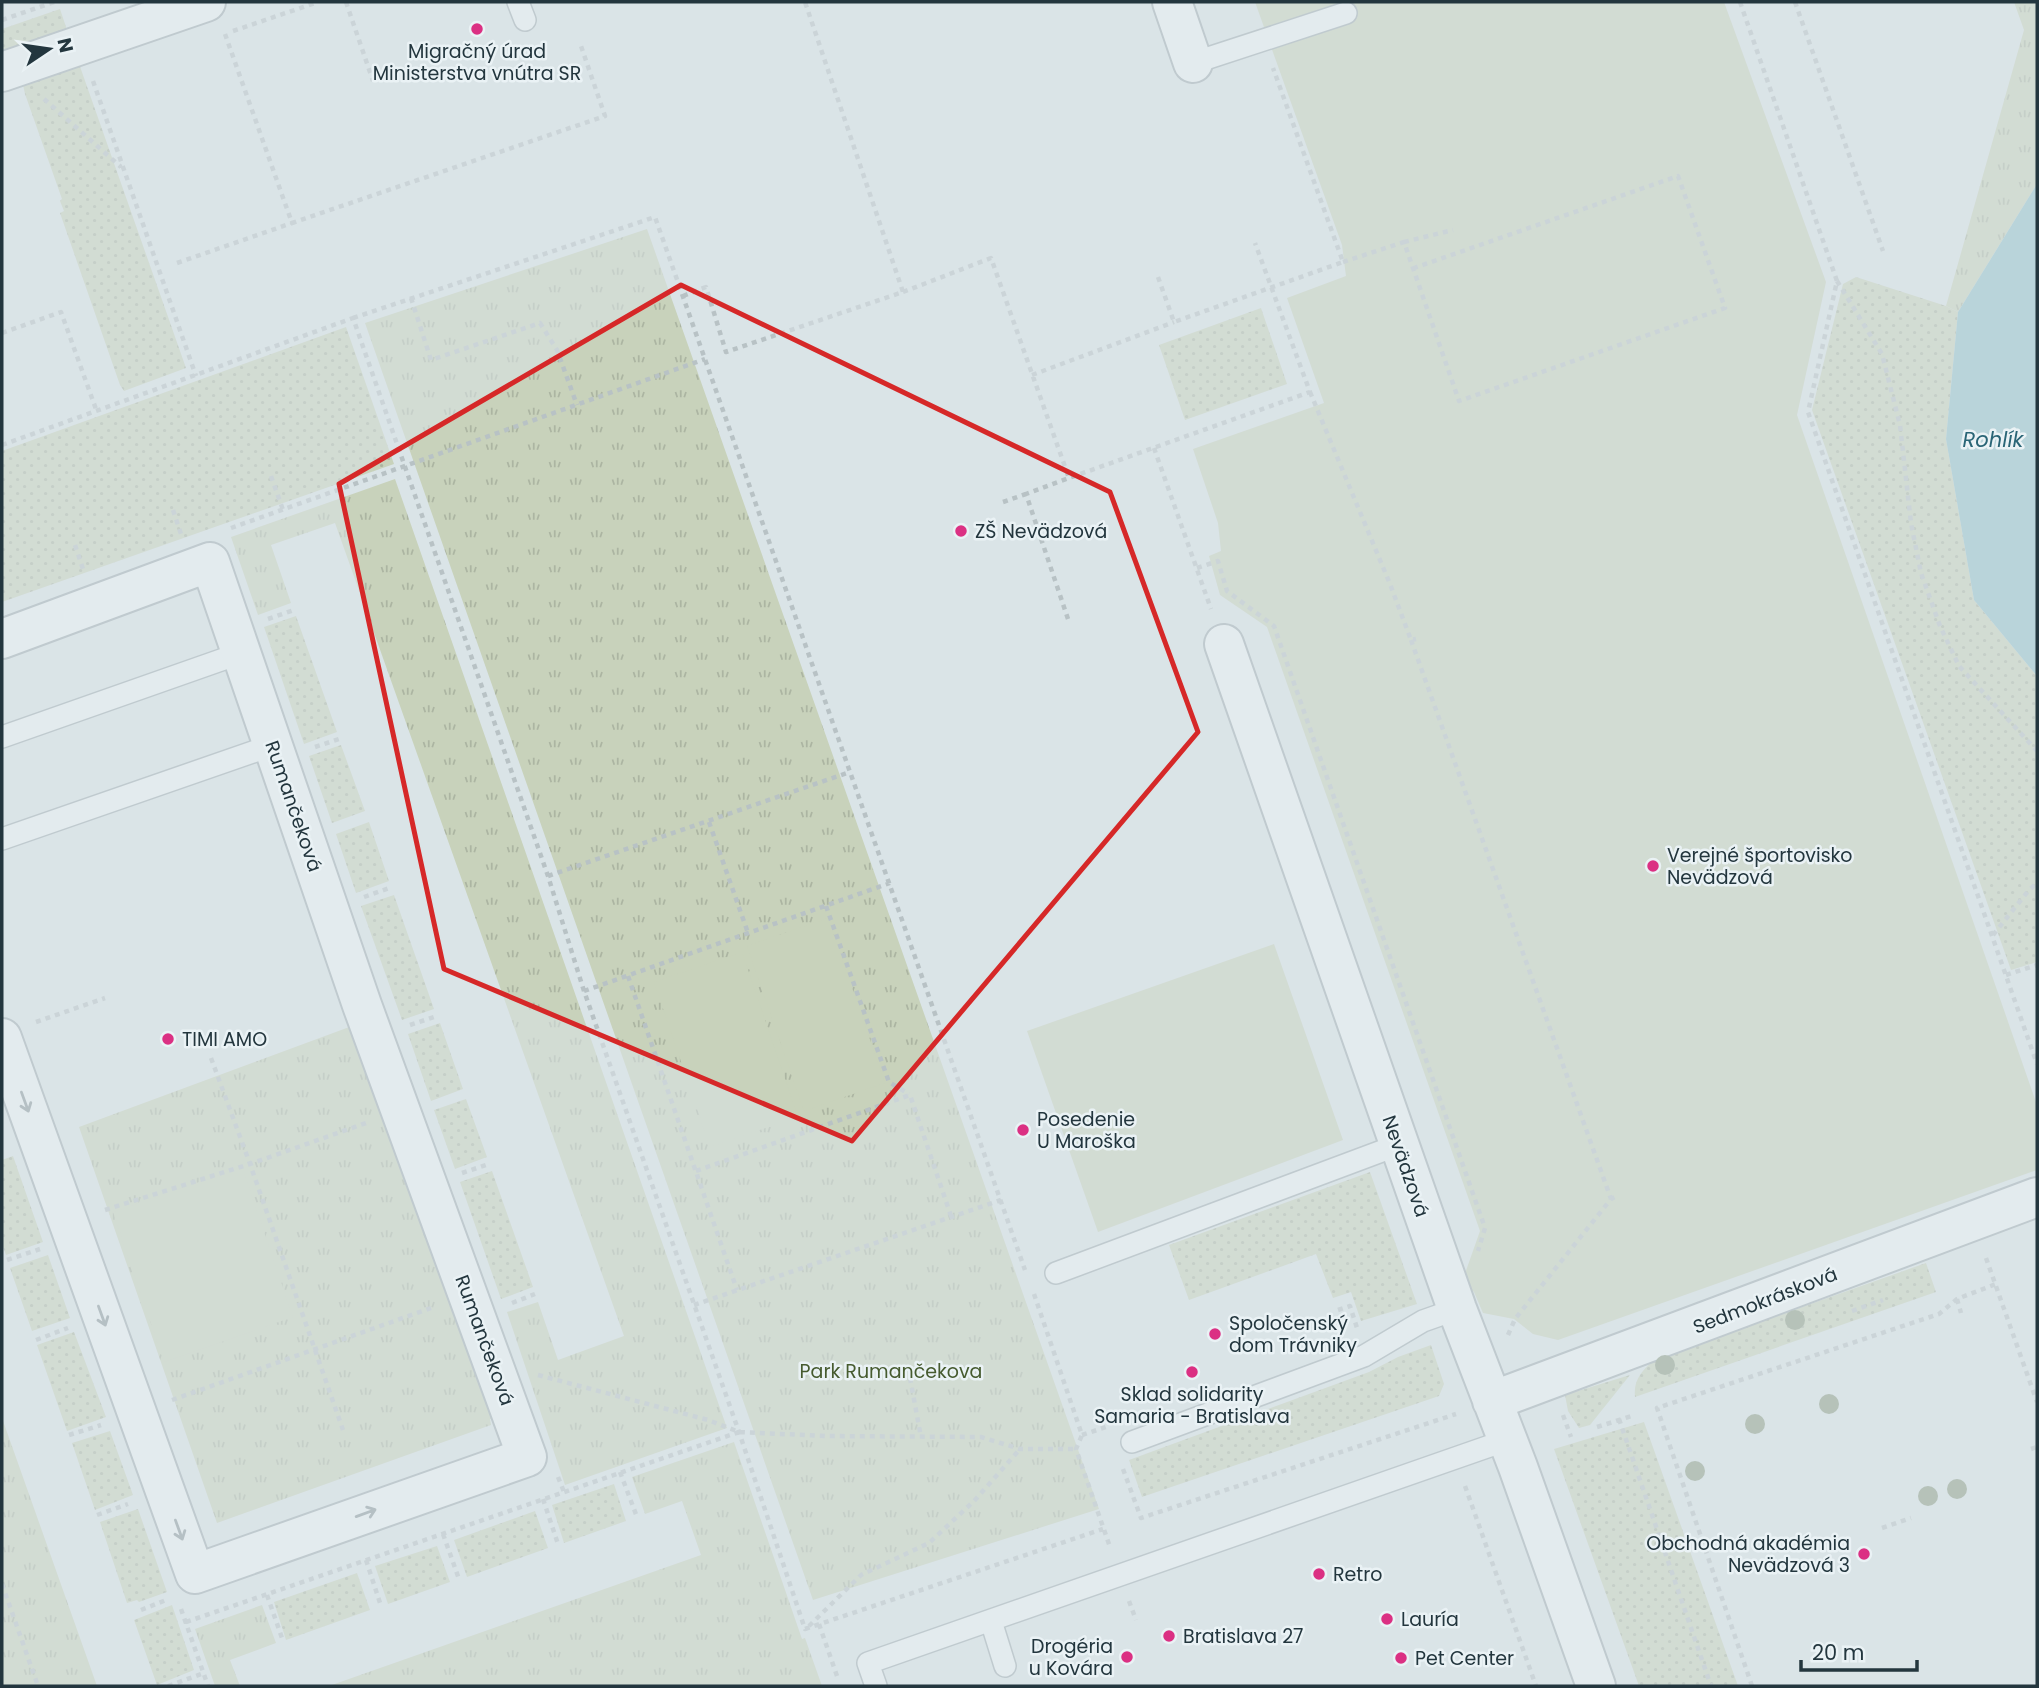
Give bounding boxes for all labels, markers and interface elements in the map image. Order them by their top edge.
north arrow [14,14,84,84]
marker: Migračný úrad Ministerstva vnútra SR [469,21,485,37]
text: N [50,35,80,55]
place label: Migračný úrad Ministerstva vnútra SR [373,38,581,87]
water label: Rohlík [1963,425,2025,454]
place label: ZŠ Nevädzová [975,518,1107,545]
marker: ZŠ Nevädzová [953,523,969,539]
street label: Rumančeková [258,737,329,875]
place label: Verejné športovisko Nevädzová [1667,842,1853,891]
marker: Verejné športovisko Nevädzová [1645,858,1661,874]
place label: TIMI AMO [182,1026,267,1053]
marker: TIMI AMO [160,1031,176,1047]
one-way arrow [20,1091,32,1113]
place label: Posedenie U Maroška [1037,1106,1136,1155]
street label: Nevädzová [1376,1112,1436,1221]
marker: Posedenie U Maroška [1015,1122,1031,1138]
street label: Sedmokrásková [1689,1261,1841,1340]
street label: Rumančeková [448,1271,521,1409]
one-way arrow [97,1305,109,1327]
place label: Spoločenský dom Trávniky [1229,1310,1357,1359]
marker: Spoločenský dom Trávniky [1207,1326,1223,1342]
park label: Park Rumančekova [800,1358,982,1385]
marker: Sklad solidarity Samaria - Bratislava [1184,1364,1200,1380]
place label: Sklad solidarity Samaria - Bratislava [1094,1381,1290,1430]
one-way arrow [354,1506,376,1518]
one-way arrow [174,1519,186,1541]
place label: Obchodná akadémia Nevädzová 3 [1646,1530,1850,1579]
marker: Obchodná akadémia Nevädzová 3 [1856,1546,1872,1562]
place label: Retro [1333,1561,1383,1588]
marker: Retro [1311,1566,1327,1582]
place label: Lauría [1401,1606,1459,1633]
marker: Lauría [1379,1611,1395,1627]
place label: Bratislava 27 [1183,1623,1303,1650]
marker: Bratislava 27 [1161,1628,1177,1644]
scale bar [1801,1628,1916,1672]
place label: Drogéria u Kovára [1029,1633,1113,1682]
text: 20 m [1812,1638,1865,1667]
place label: Pet Center [1415,1645,1514,1672]
marker: Drogéria u Kovára [1119,1649,1135,1665]
marker: Pet Center [1393,1650,1409,1666]

